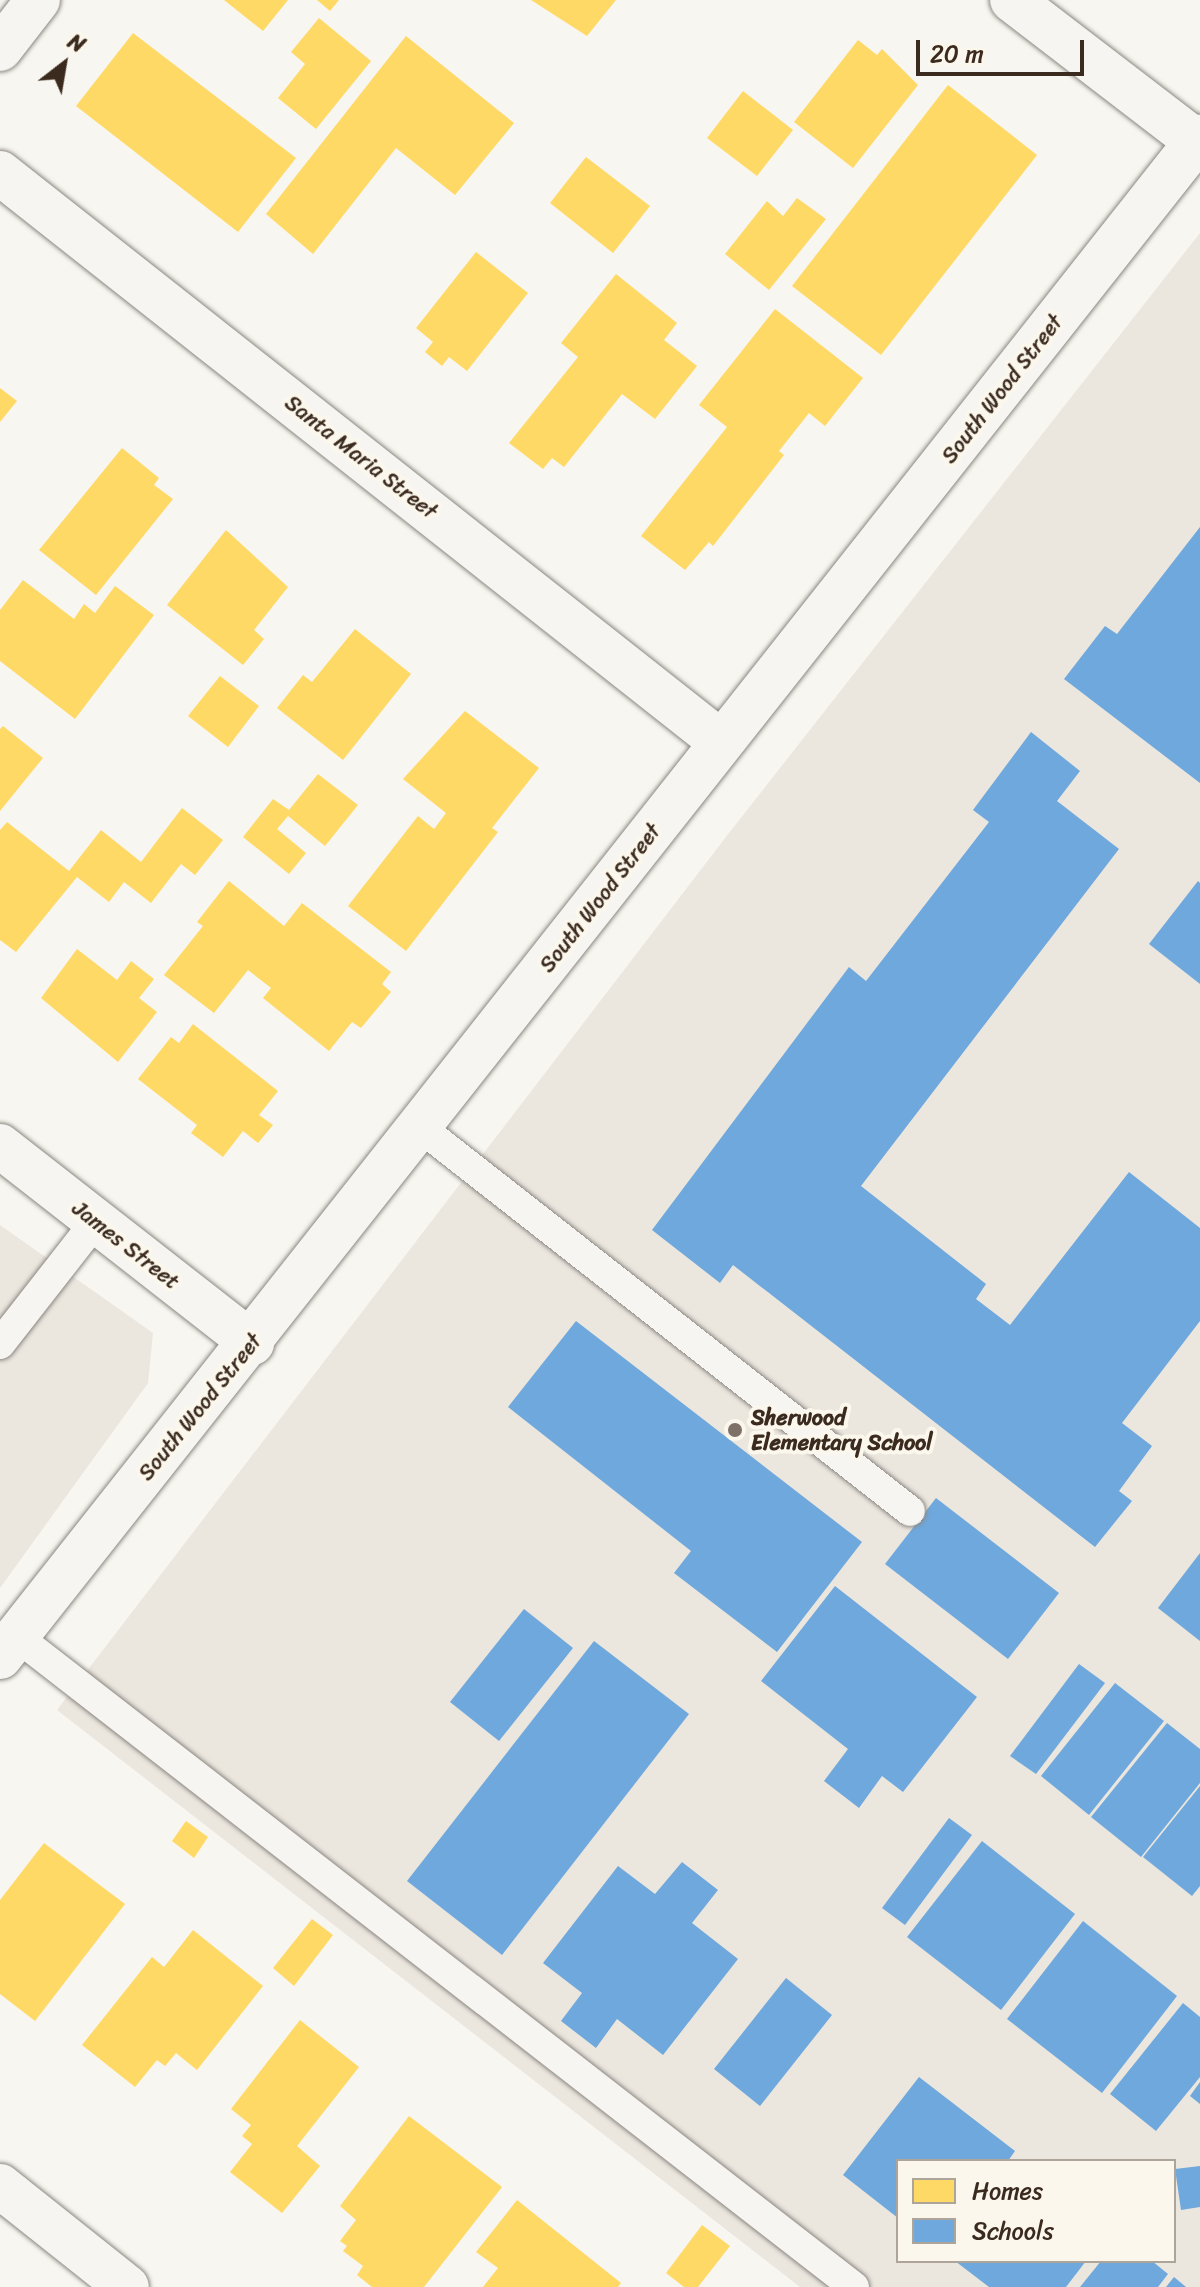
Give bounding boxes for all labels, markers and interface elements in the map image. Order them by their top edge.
text: N [60,22,93,64]
north arrow [24,24,104,104]
scale bar [920,24,1088,74]
text: 20 m [930,33,984,75]
street label: South Wood Street [935,308,1069,470]
street label: Santa Maria Street [279,389,443,525]
street label: South Wood Street [533,817,667,979]
street label: James Street [67,1195,185,1295]
street label: South Wood Street [132,1327,268,1487]
place label: Sherwood Elementary School [751,1404,933,1456]
marker: Sherwood Elementary School [726,1421,744,1439]
legend [896,2159,1176,2263]
text: Homes [972,2170,1043,2212]
text: Schools [972,2210,1054,2252]

